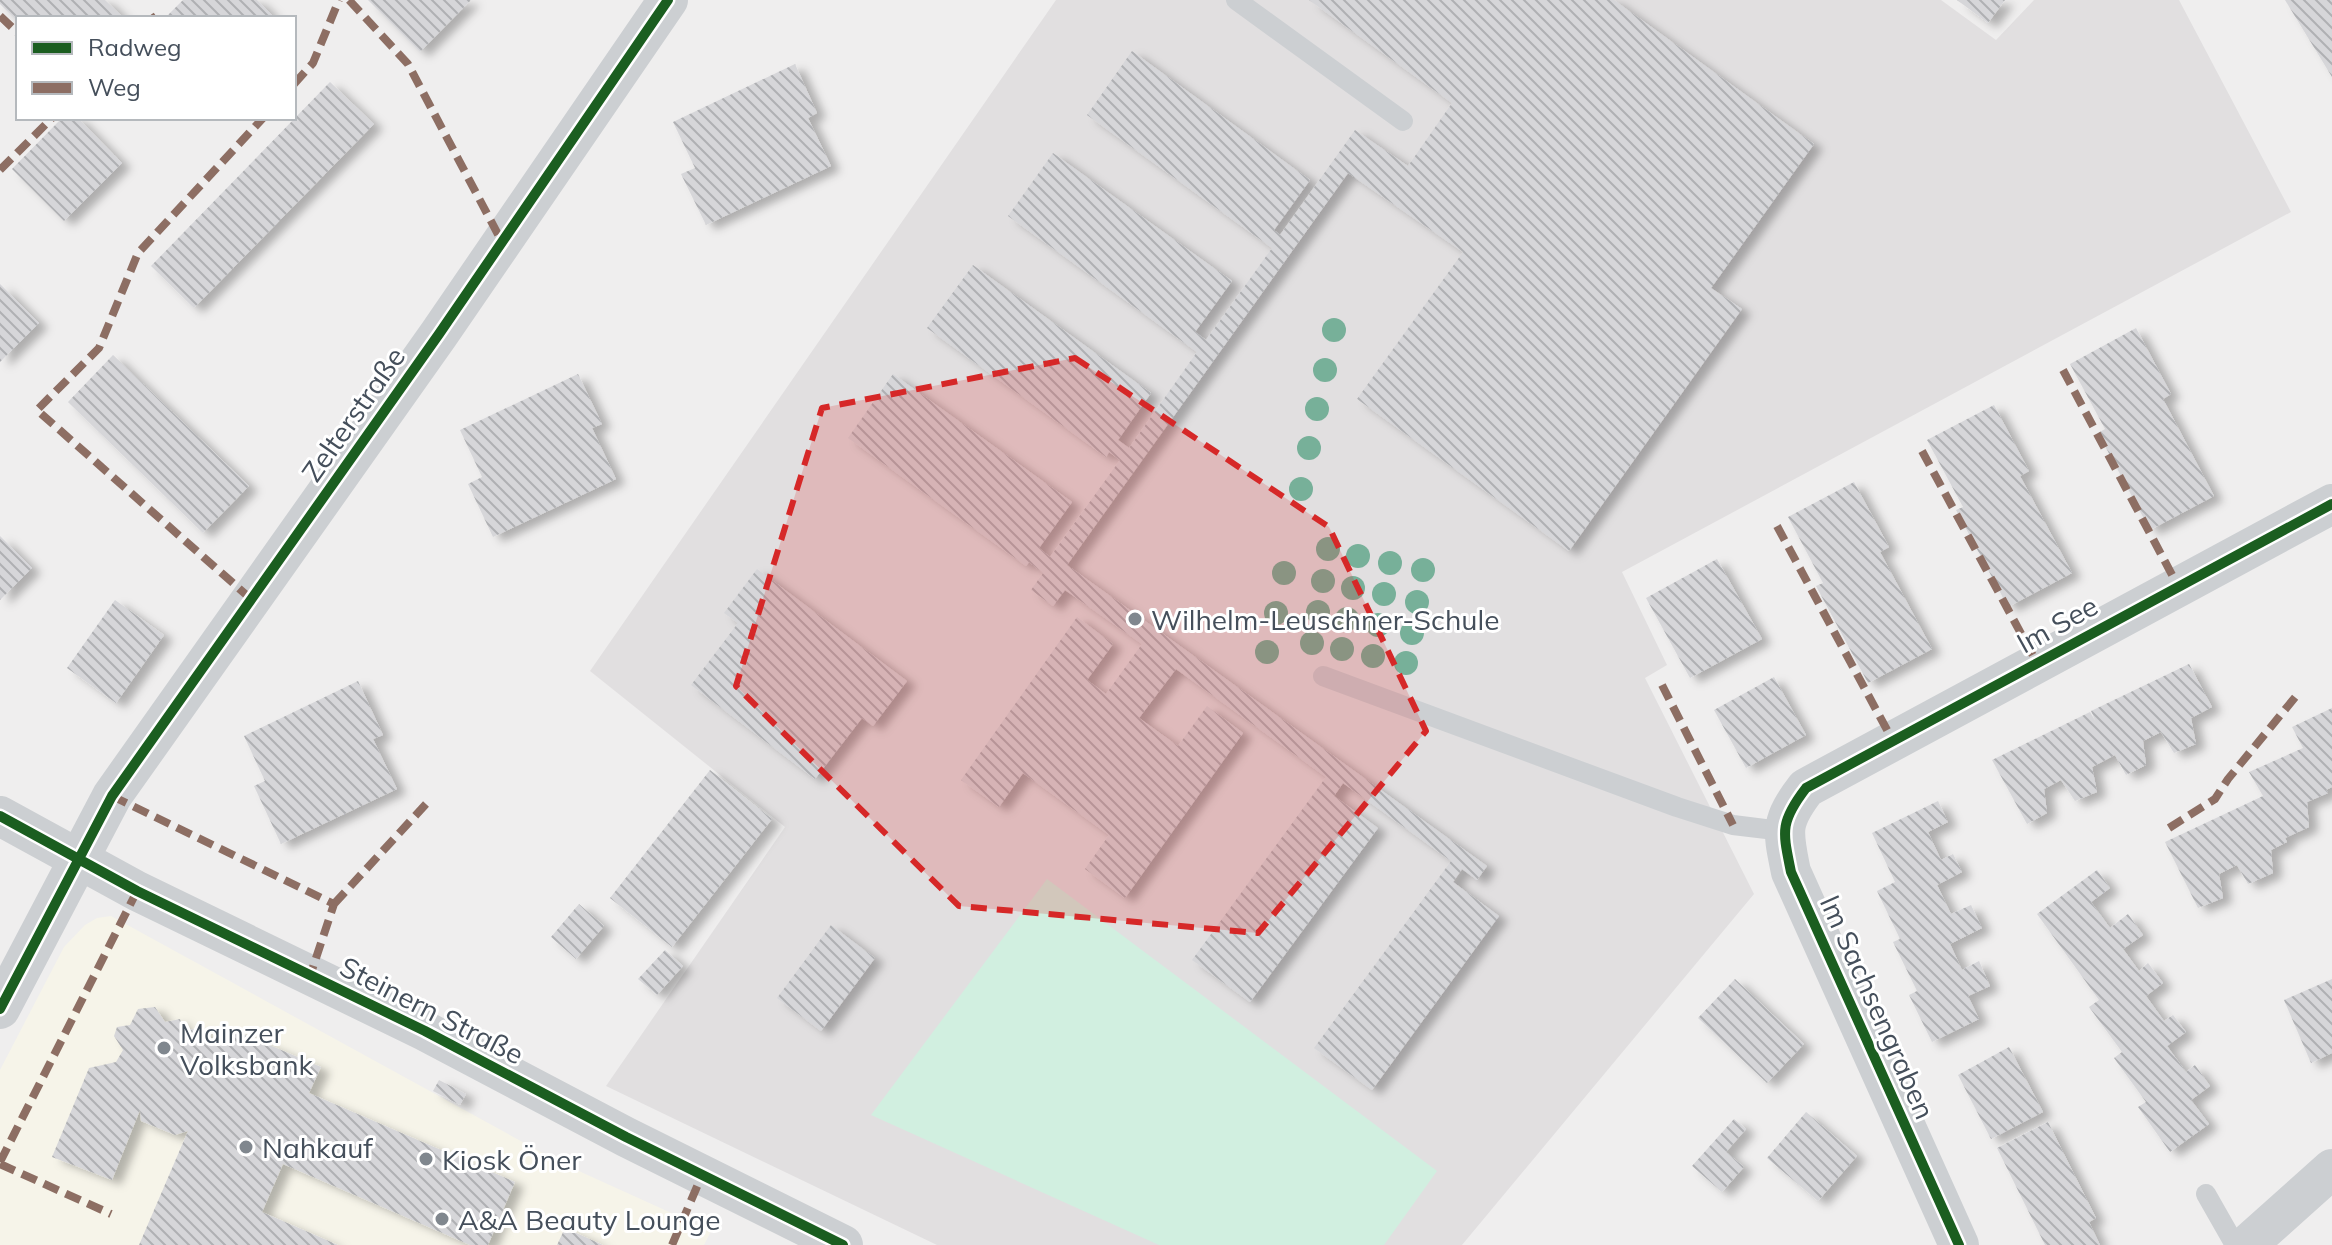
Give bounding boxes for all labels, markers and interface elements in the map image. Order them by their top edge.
legend [16,16,296,120]
text: Radweg [88,32,182,62]
text: Weg [88,72,141,102]
street label: Zelterstraße [294,340,412,488]
street label: Im See [2010,588,2104,660]
place label: Wilhelm-Leuschner-Schule [1151,602,1499,637]
marker: Wilhelm-Leuschner-Schule [1126,610,1144,628]
street label: Im Sachsengraben [1813,890,1943,1124]
street label: Steinern Straße [334,949,530,1071]
place label: Mainzer Volksbank [180,1015,314,1082]
marker: Mainzer Volksbank [155,1039,173,1057]
place label: Nahkauf [262,1130,373,1165]
marker: Nahkauf [237,1138,255,1156]
place label: Kiosk Öner [442,1142,582,1177]
marker: Kiosk Öner [417,1150,435,1168]
place label: A&A Beauty Lounge [458,1202,720,1237]
marker: A&A Beauty Lounge [433,1210,451,1228]

